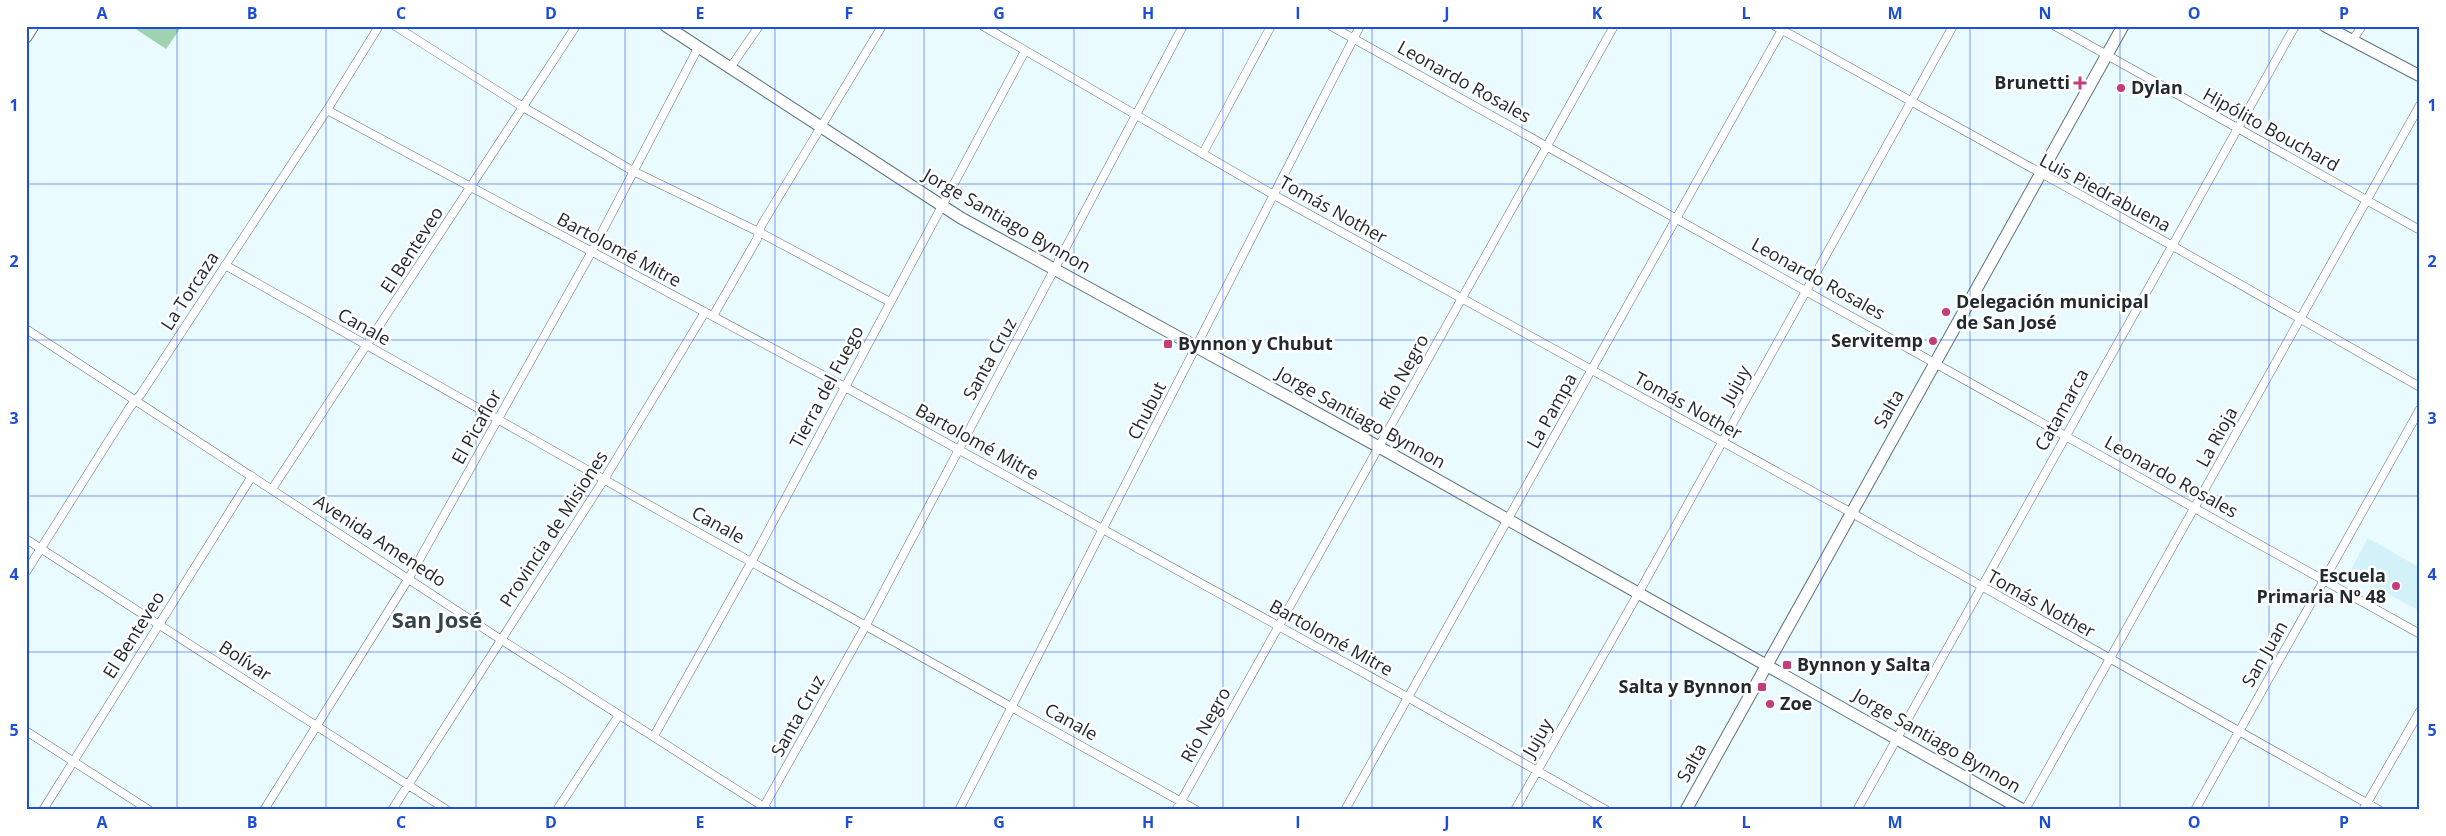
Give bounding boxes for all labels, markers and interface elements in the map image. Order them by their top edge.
text: A [96,2,108,24]
text: B [247,2,257,24]
text: C [396,2,406,24]
text: D [545,2,557,24]
text: E [696,2,705,24]
text: F [845,2,853,24]
text: G [993,2,1005,24]
text: H [1142,2,1154,24]
text: I [1295,2,1301,24]
text: J [1442,2,1450,24]
text: K [1592,2,1603,24]
text: L [1741,2,1751,24]
text: M [1887,2,1903,24]
text: N [2038,2,2052,24]
text: O [2188,2,2200,24]
text: P [2339,2,2349,24]
street label: Leonardo Rosales [1394,35,1535,128]
place label: Brunetti [1994,70,2070,94]
place label: Dylan [2131,75,2183,99]
marker: Brunetti [2074,77,2086,89]
marker: Dylan [2115,82,2127,94]
street label: Hipólito Bouchard [2199,82,2344,177]
text: 1 [9,94,19,116]
text: 1 [2427,94,2437,116]
street label: Luis Piedrabuena [2036,147,2175,237]
street label: Jorge Santiago Bynnon [918,161,1095,278]
street label: Tomás Nother [1275,170,1392,249]
street label: El Benteveo [374,202,448,297]
street label: Bartolomé Mitre [553,206,686,292]
street label: Leonardo Rosales [1748,232,1889,325]
street label: La Torcaza [155,246,224,334]
text: 2 [9,250,19,272]
text: 2 [2427,250,2437,272]
place label: Delegación municipal de San José [1956,289,2149,334]
street label: Canale [334,302,395,350]
marker: Delegación municipal de San José [1940,306,1952,318]
street label: Santa Cruz [957,313,1021,404]
street label: Tierra del Fuego [784,321,868,452]
place label: Servitemp [1831,328,1923,352]
street label: Río Negro [1373,329,1434,414]
place label: Bynnon y Chubut [1178,331,1333,355]
marker: Servitemp [1927,335,1939,347]
marker: Bynnon y Chubut [1162,338,1174,350]
street label: Jorge Santiago Bynnon [1271,360,1450,474]
street label: Jujuy [1714,360,1756,410]
street label: Catamarca [2029,364,2094,455]
street label: Tomás Nother [1630,366,1747,445]
street label: La Pampa [1521,369,1582,452]
street label: Chubut [1121,378,1171,444]
street label: El Picaflor [446,384,507,468]
street label: Salta [1868,385,1909,432]
street label: Bartolomé Mitre [911,397,1044,485]
street label: La Rioja [2190,402,2242,471]
text: 3 [9,407,19,429]
text: 3 [2427,407,2437,429]
street label: Leonardo Rosales [2101,430,2242,523]
street label: Provincia de Misiones [494,446,613,611]
street label: Avenida Amenedo [310,488,451,592]
street label: Canale [688,500,749,548]
text: 4 [9,563,19,585]
place label: Escuela Primaria Nº 48 [2256,563,2386,608]
text: 4 [2427,563,2437,585]
street label: Tomás Nother [1983,564,2100,643]
marker: Escuela Primaria Nº 48 [2390,580,2402,592]
street label: El Benteveo [97,586,169,683]
street label: Bartolomé Mitre [1265,593,1398,681]
district label: San José [392,604,482,634]
street label: San Juan [2236,616,2293,691]
street label: Bolívar [215,634,277,686]
place label: Bynnon y Salta [1797,652,1931,676]
marker: Bynnon y Salta [1781,659,1793,671]
street label: Santa Cruz [765,670,829,761]
place label: Salta y Bynnon [1618,674,1752,698]
marker: Salta y Bynnon [1756,681,1768,693]
street label: Jorge Santiago Bynnon [1848,681,2025,798]
street label: Río Negro [1175,682,1236,767]
place label: Zoe [1780,691,1812,715]
street label: Canale [1041,697,1102,745]
marker: Zoe [1764,698,1776,710]
street label: Jujuy [1516,713,1558,763]
text: 5 [9,719,19,741]
text: 5 [2427,719,2437,741]
street label: Salta [1671,739,1712,786]
text: A [96,811,108,833]
text: B [247,811,257,833]
text: C [396,811,406,833]
text: D [545,811,557,833]
text: E [696,811,705,833]
text: F [845,811,853,833]
text: G [993,811,1005,833]
text: H [1142,811,1154,833]
text: I [1295,811,1301,833]
text: J [1442,811,1450,833]
text: K [1592,811,1603,833]
text: L [1741,811,1751,833]
text: M [1887,811,1903,833]
text: N [2038,811,2052,833]
text: O [2188,811,2200,833]
text: P [2339,811,2349,833]

